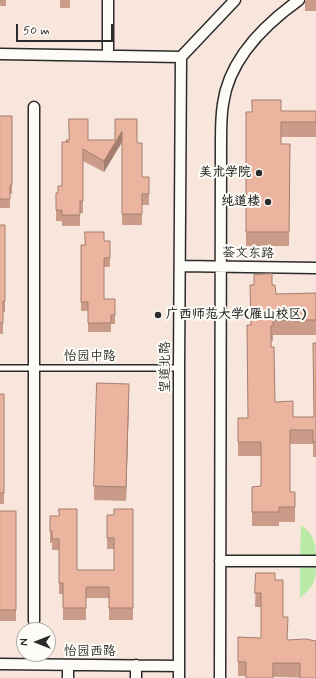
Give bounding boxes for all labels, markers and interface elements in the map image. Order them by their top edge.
scale bar [18,16,115,42]
text: 50 m [23,23,50,39]
place label: 美术学院 [199,165,251,181]
marker: 美术学院 [254,168,264,178]
place label: 纯道楼 [221,194,260,210]
marker: 纯道楼 [263,197,273,207]
street label: 荟文东路 [222,246,274,262]
place label: 广西师范大学(雁山校区) [166,307,306,323]
marker: 广西师范大学(雁山校区) [153,310,163,320]
street label: 望道北路 [158,341,174,393]
street label: 怡园中路 [64,349,116,365]
north arrow [16,622,56,662]
text: N [18,638,32,646]
street label: 怡园西路 [64,644,116,660]

